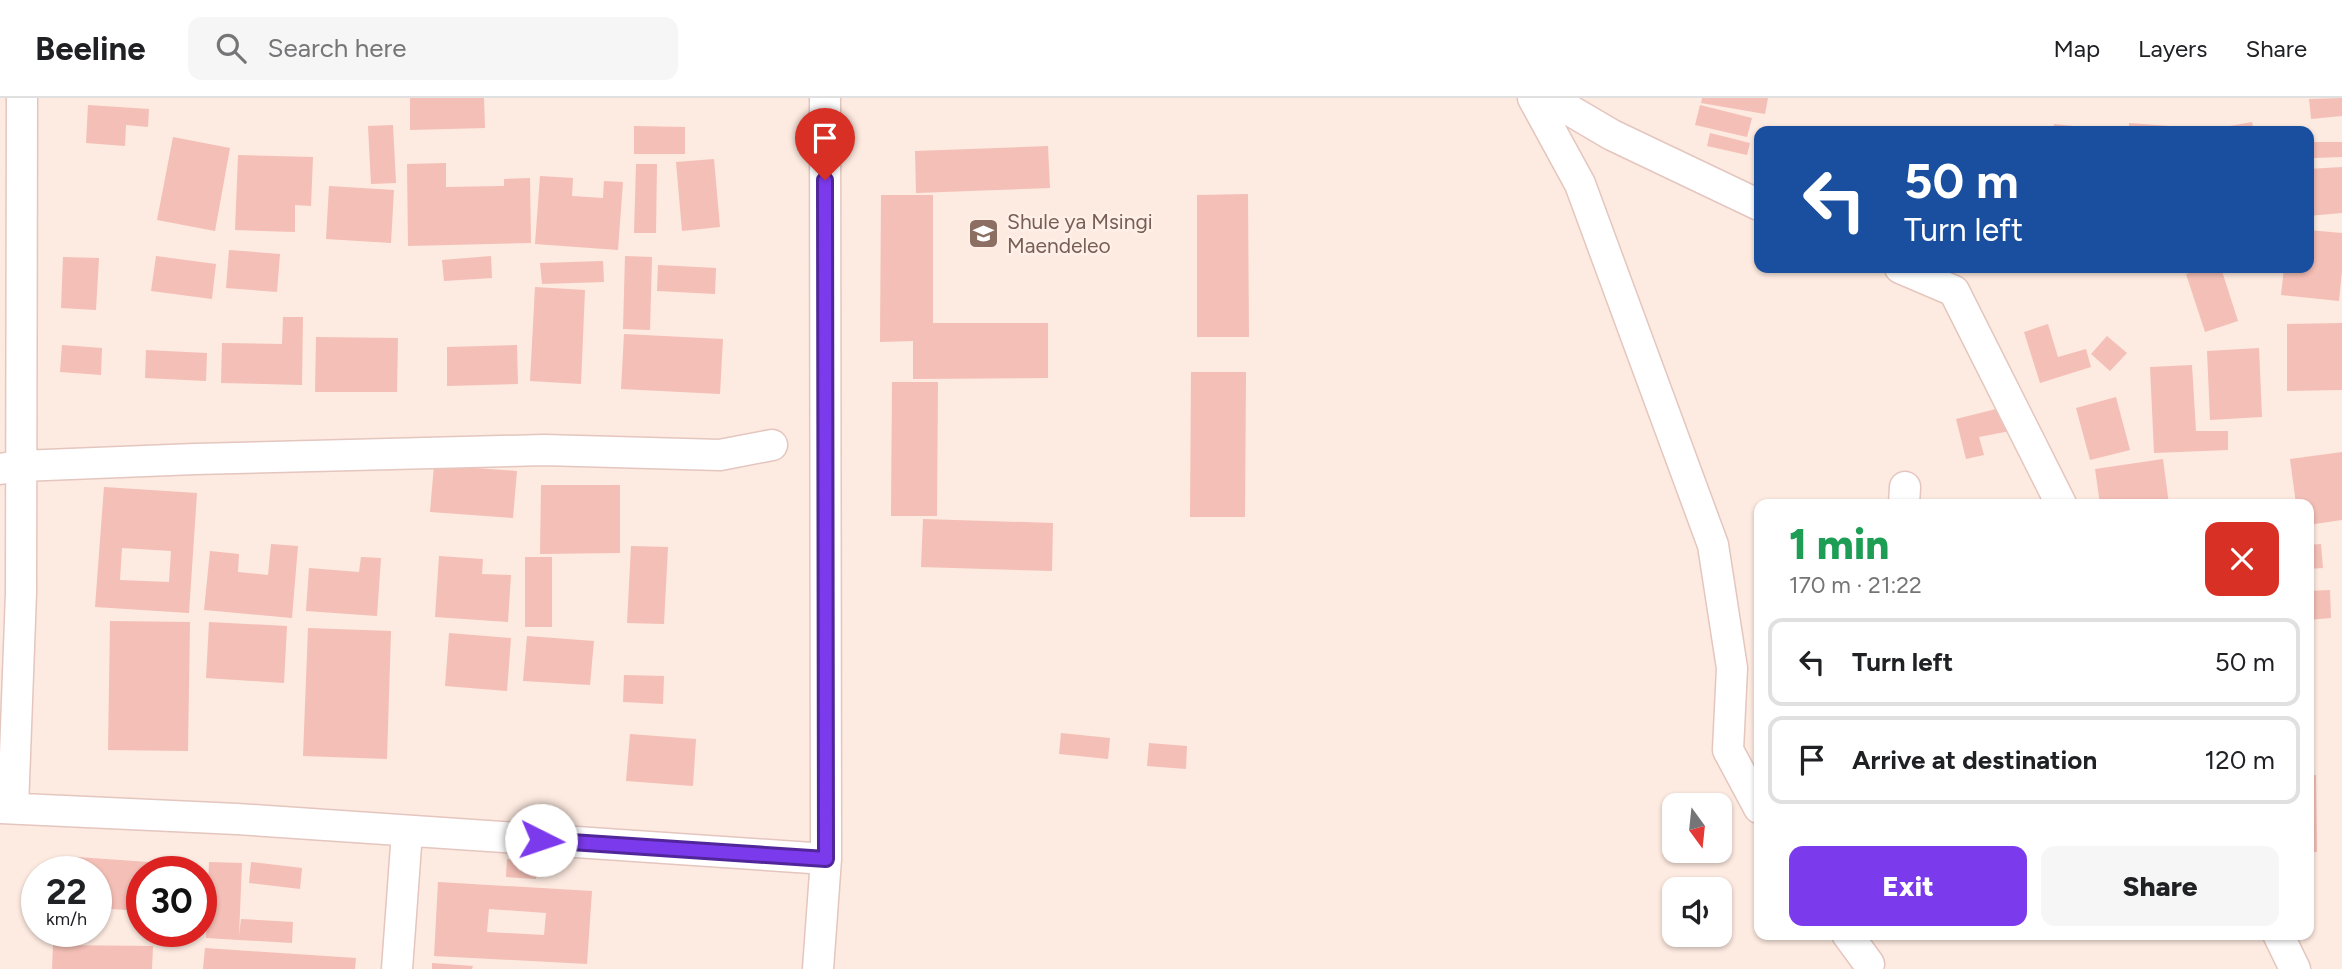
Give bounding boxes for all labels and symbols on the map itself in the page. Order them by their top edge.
pin [795,108,855,180]
place label: Shule ya Msingi Maendeleo [1007,209,1153,258]
school or university icon: Shule ya Msingi Maendeleo [967,217,1001,251]
north arrow [1662,793,1732,863]
position arrow [504,803,578,877]
speed limit sign: 30 [126,856,217,947]

